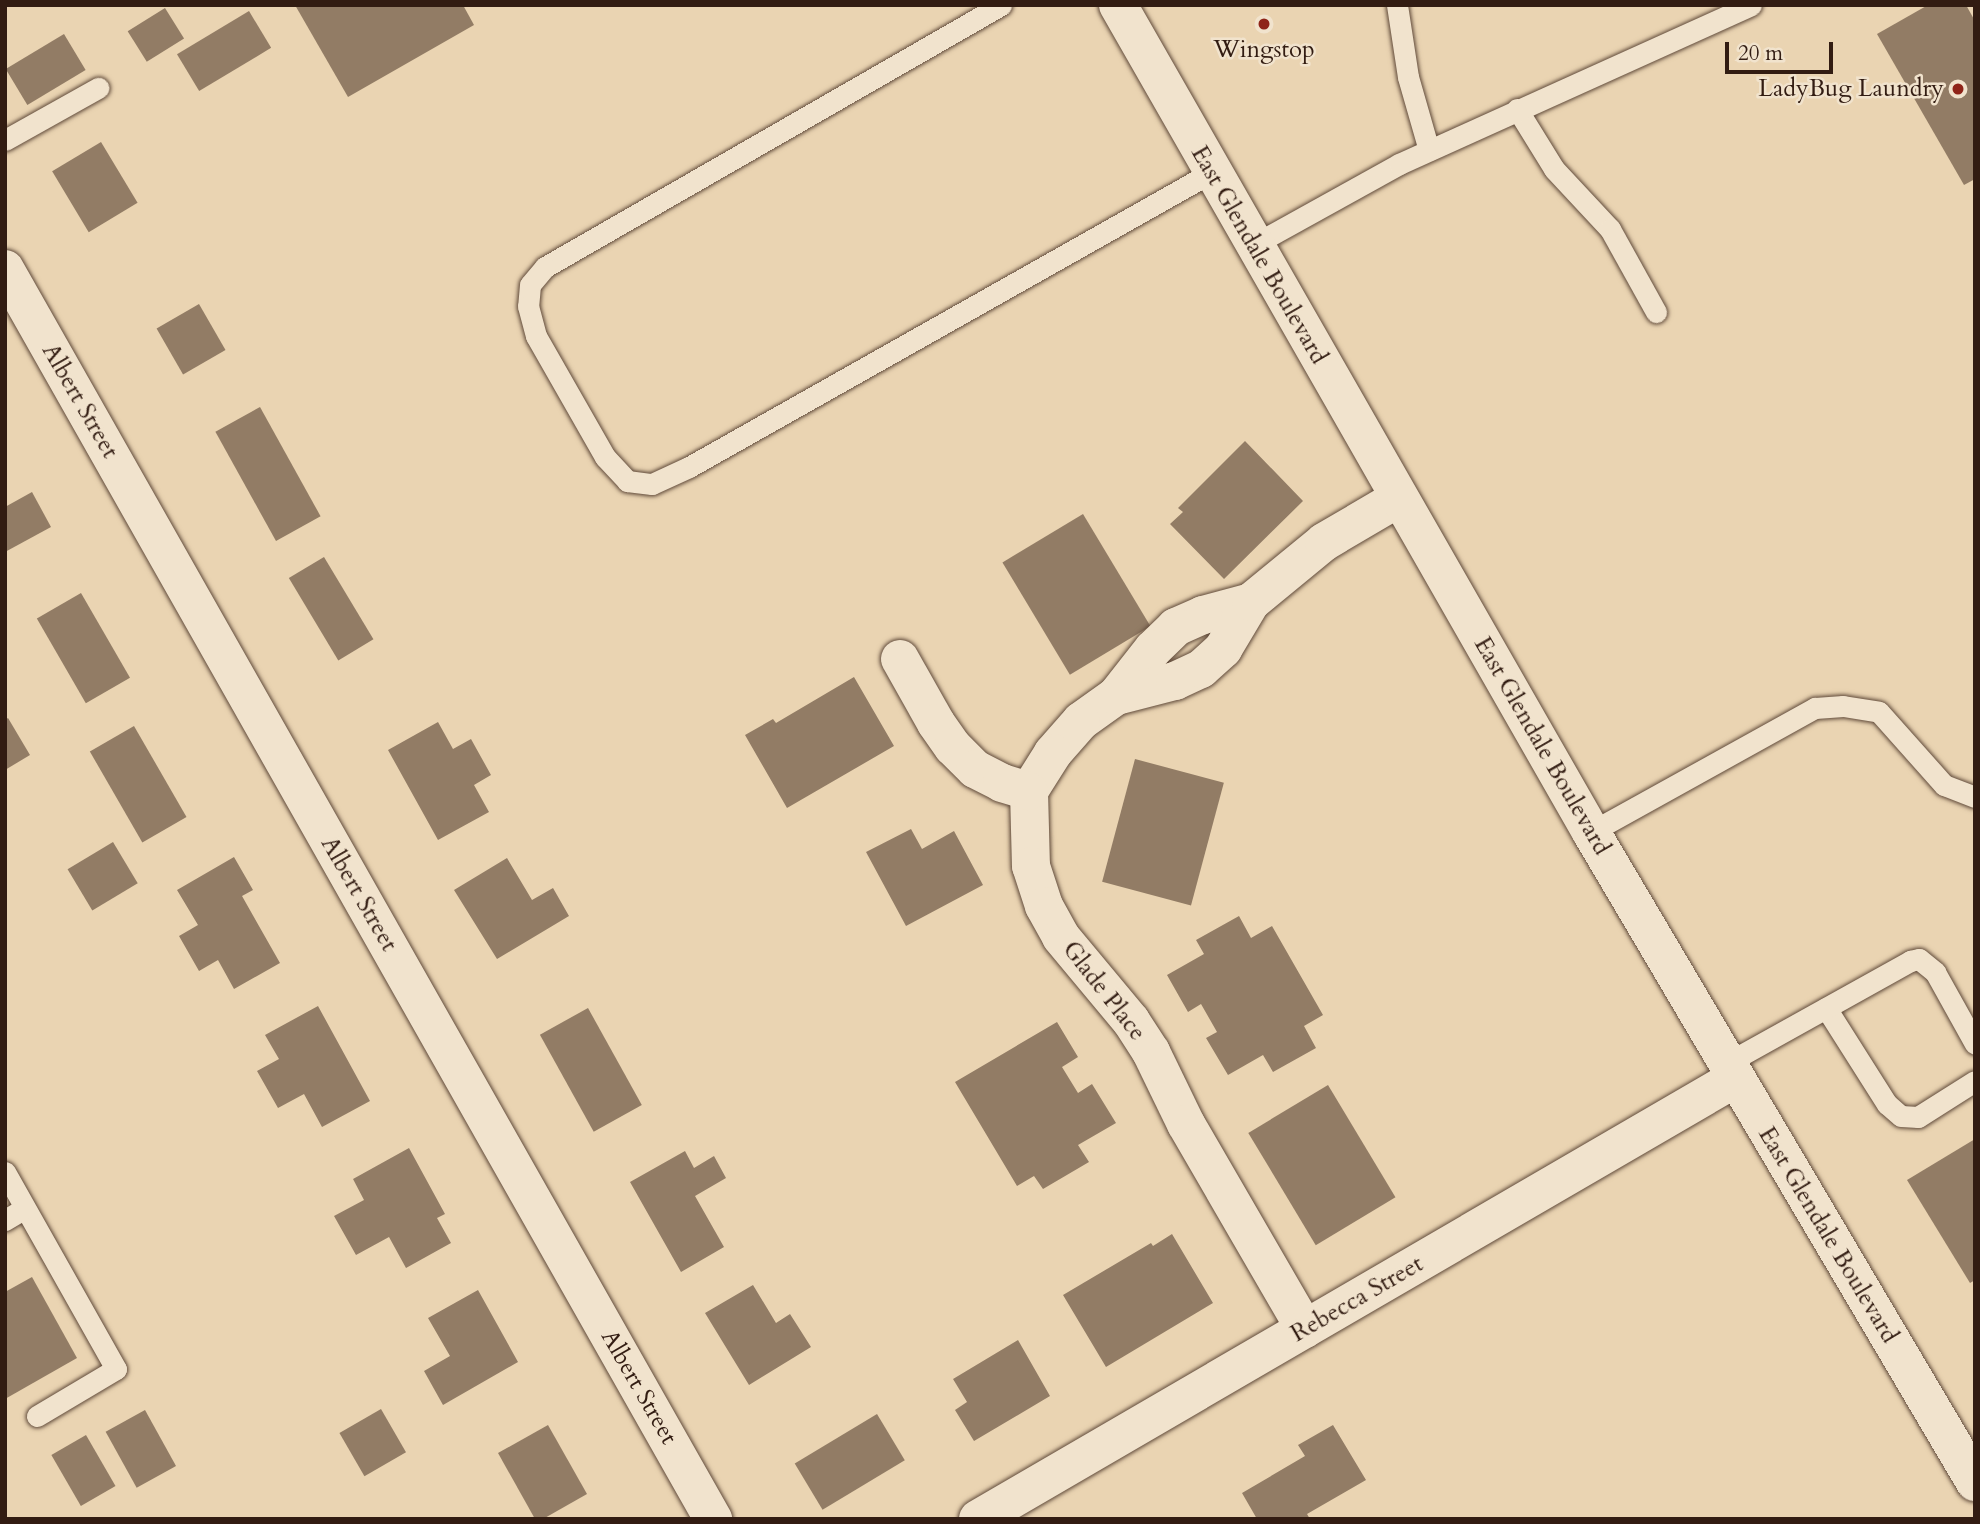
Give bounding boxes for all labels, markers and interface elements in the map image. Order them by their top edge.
marker: Wingstop [1256,16,1272,32]
scale bar [1728,28,1836,72]
place label: Wingstop [1213,36,1315,64]
text: 20 m [1738,39,1783,68]
place label: LadyBug Laundry [1758,75,1944,103]
marker: LadyBug Laundry [1950,81,1966,97]
street label: East Glendale Boulevard [1185,141,1333,369]
street label: Albert Street [36,339,124,463]
street label: East Glendale Boulevard [1468,632,1616,860]
street label: Albert Street [315,832,403,956]
street label: Glade Place [1056,936,1152,1046]
street label: East Glendale Boulevard [1752,1122,1904,1348]
street label: Rebecca Street [1286,1250,1428,1348]
street label: Albert Street [595,1325,683,1449]

